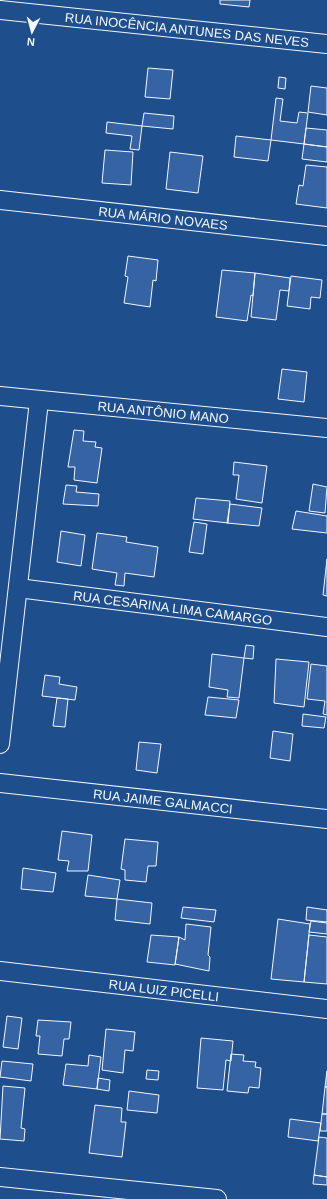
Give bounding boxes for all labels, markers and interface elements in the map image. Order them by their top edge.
street label: RUA INOCÊNCIA ANTUNES DAS NEVES [64,9,310,50]
north arrow [12,12,52,52]
text: N [26,36,36,48]
street label: RUA MÁRIO NOVAES [98,203,229,233]
street label: RUA ANTÔNIO MANO [97,398,229,426]
street label: RUA CESARINA LIMA CAMARGO [72,588,273,628]
street label: RUA JAIME GALMACCI [92,786,234,816]
street label: RUA LUIZ PICELLI [108,976,220,1004]

